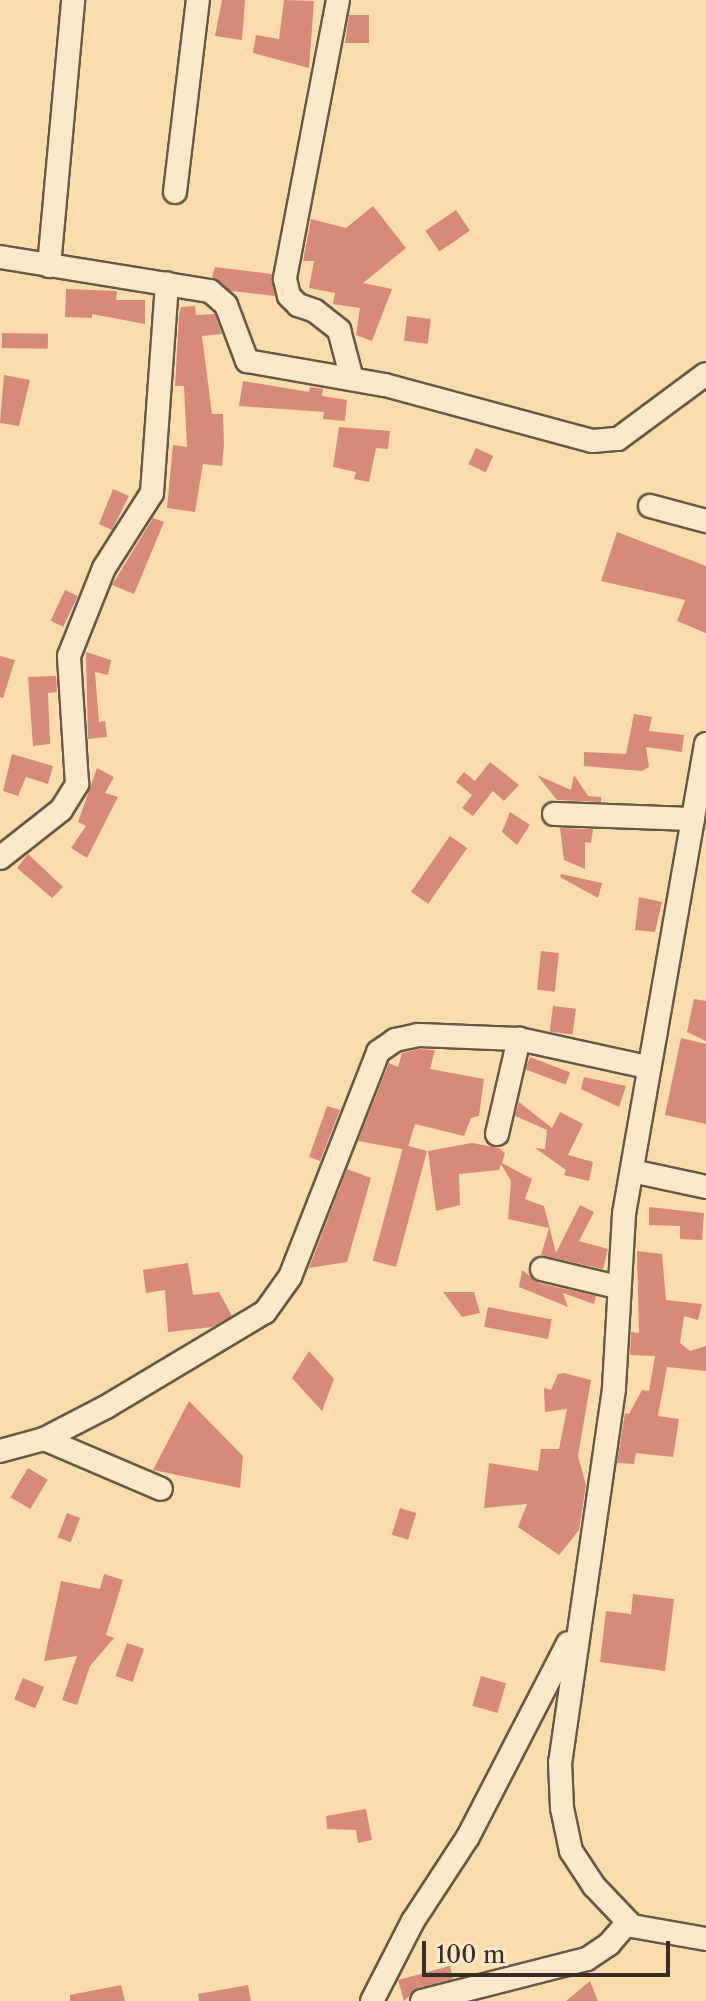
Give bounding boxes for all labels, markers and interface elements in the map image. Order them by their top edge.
scale bar [426,1925,674,1975]
text: 100 m [436,1940,505,1969]

